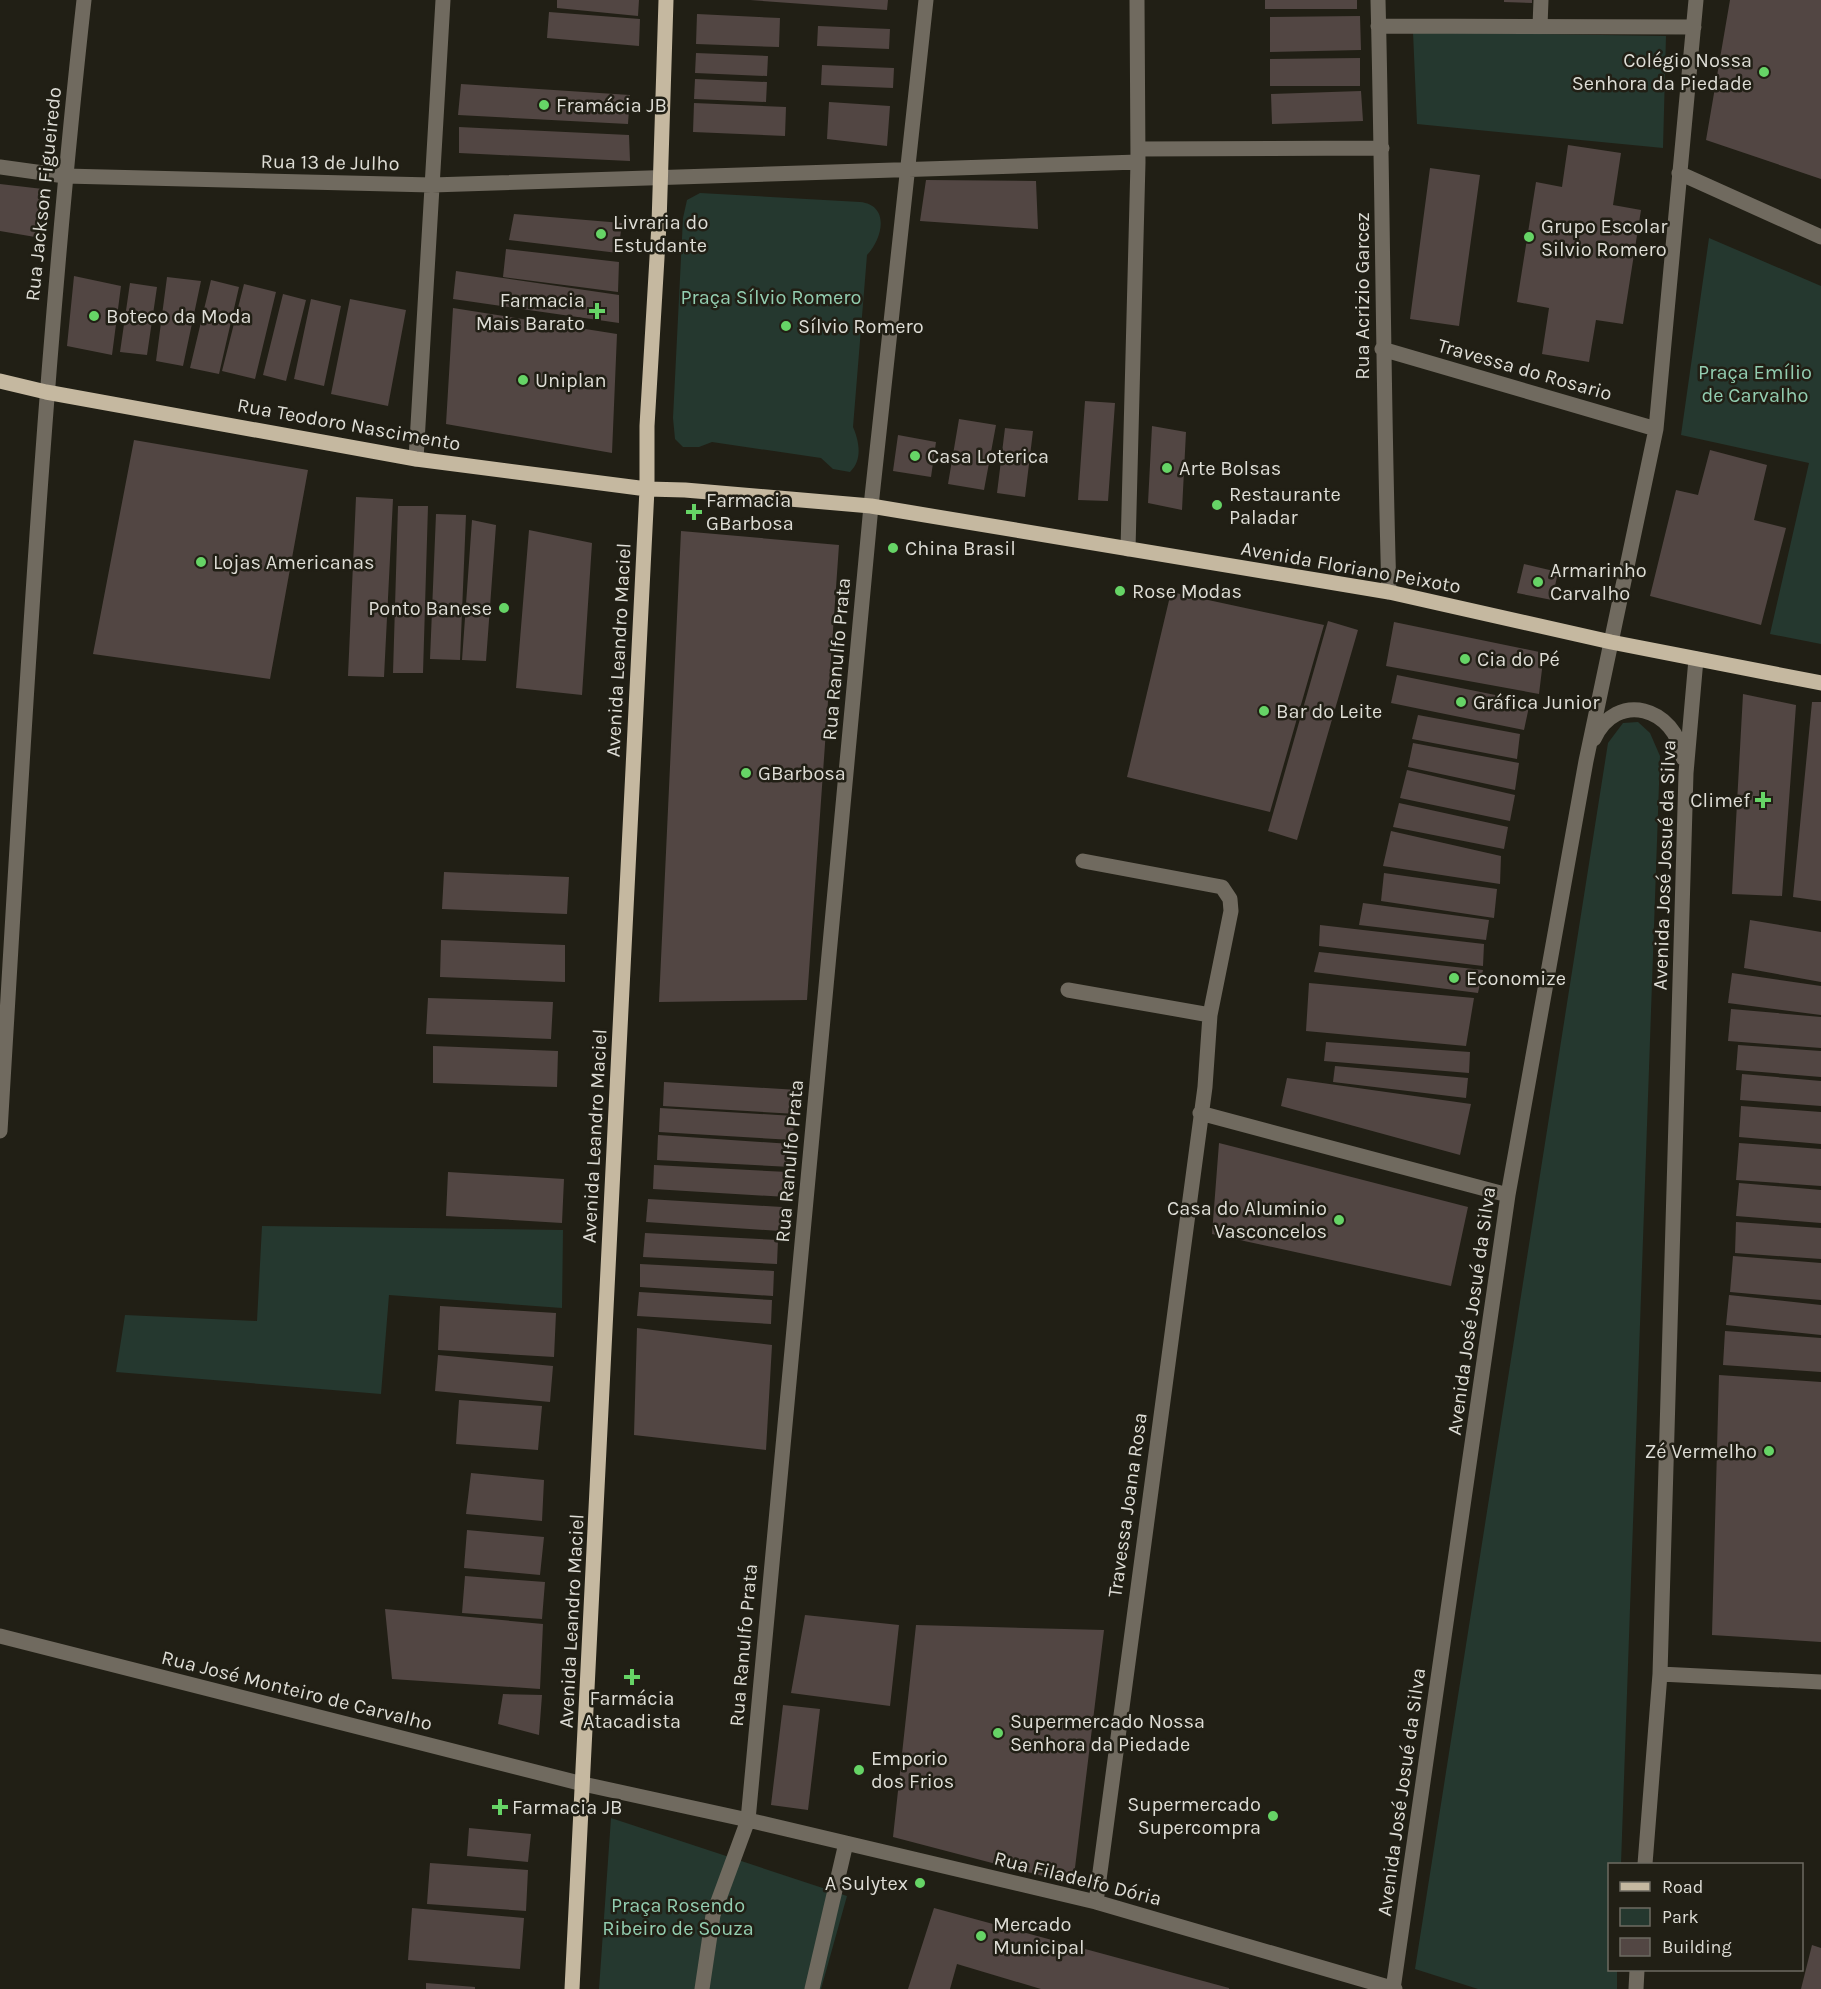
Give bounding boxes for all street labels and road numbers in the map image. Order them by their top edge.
street label: Rua Jackson Figueiredo [21,86,66,302]
street label: Rua 13 de Julho [260,150,400,175]
street label: Rua Acrizio Garcez [1351,212,1374,380]
street label: Travessa do Rosario [1435,334,1615,405]
street label: Rua Teodoro Nascimento [235,394,462,455]
street label: Avenida Floriano Peixoto [1239,537,1463,598]
street label: Avenida Leandro Maciel [601,542,636,758]
street label: Rua Ranulfo Prata [818,577,855,742]
street label: Avenida José Josué da Silva [1649,739,1680,991]
street label: Avenida Leandro Maciel [577,1028,612,1244]
street label: Rua Ranulfo Prata [771,1079,808,1244]
street label: Avenida José Josué da Silva [1443,1185,1500,1437]
street label: Travessa Joana Rosa [1103,1411,1152,1599]
street label: Avenida Leandro Maciel [554,1513,589,1729]
street label: Rua Ranulfo Prata [725,1563,762,1728]
street label: Rua José Monteiro de Carvalho [159,1646,435,1735]
street label: Avenida José Josué da Silva [1373,1666,1430,1918]
street label: Rua Filadelfo Dória [992,1847,1164,1910]

